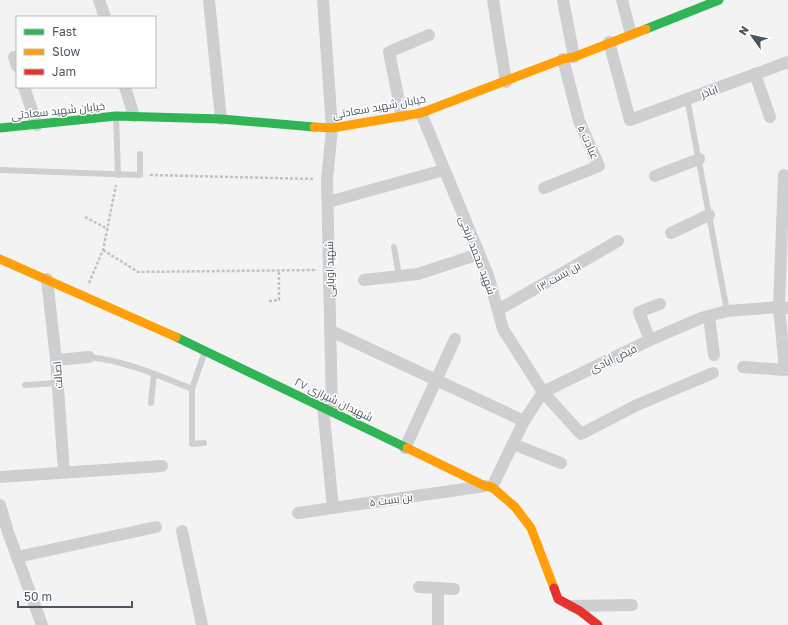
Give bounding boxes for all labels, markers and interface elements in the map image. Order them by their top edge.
legend [16,16,156,88]
north arrow [732,16,772,56]
text: N [735,23,751,37]
text: Fast [52,24,77,39]
text: Slow [52,44,80,59]
text: Jam [52,64,76,79]
street label: اباذر [698,82,720,101]
street label: خیابان شهید سعادتی [331,91,427,122]
street label: خیابان شهید سعادتی [10,99,106,122]
street label: عبادت ۵ [576,123,602,161]
street label: شهید محمد ترنجی [456,214,499,297]
street label: شهید اوبایی [322,241,337,297]
street label: بن بست ۱۳ [534,258,583,295]
street label: فیض آبادی [587,341,639,376]
street label: اصالت [50,361,64,389]
street label: شهیدان شیرازی ۲۷ [292,374,375,424]
street label: بن بست ۵ [369,490,414,509]
scale bar [18,583,132,609]
text: 50 m [24,589,52,604]

